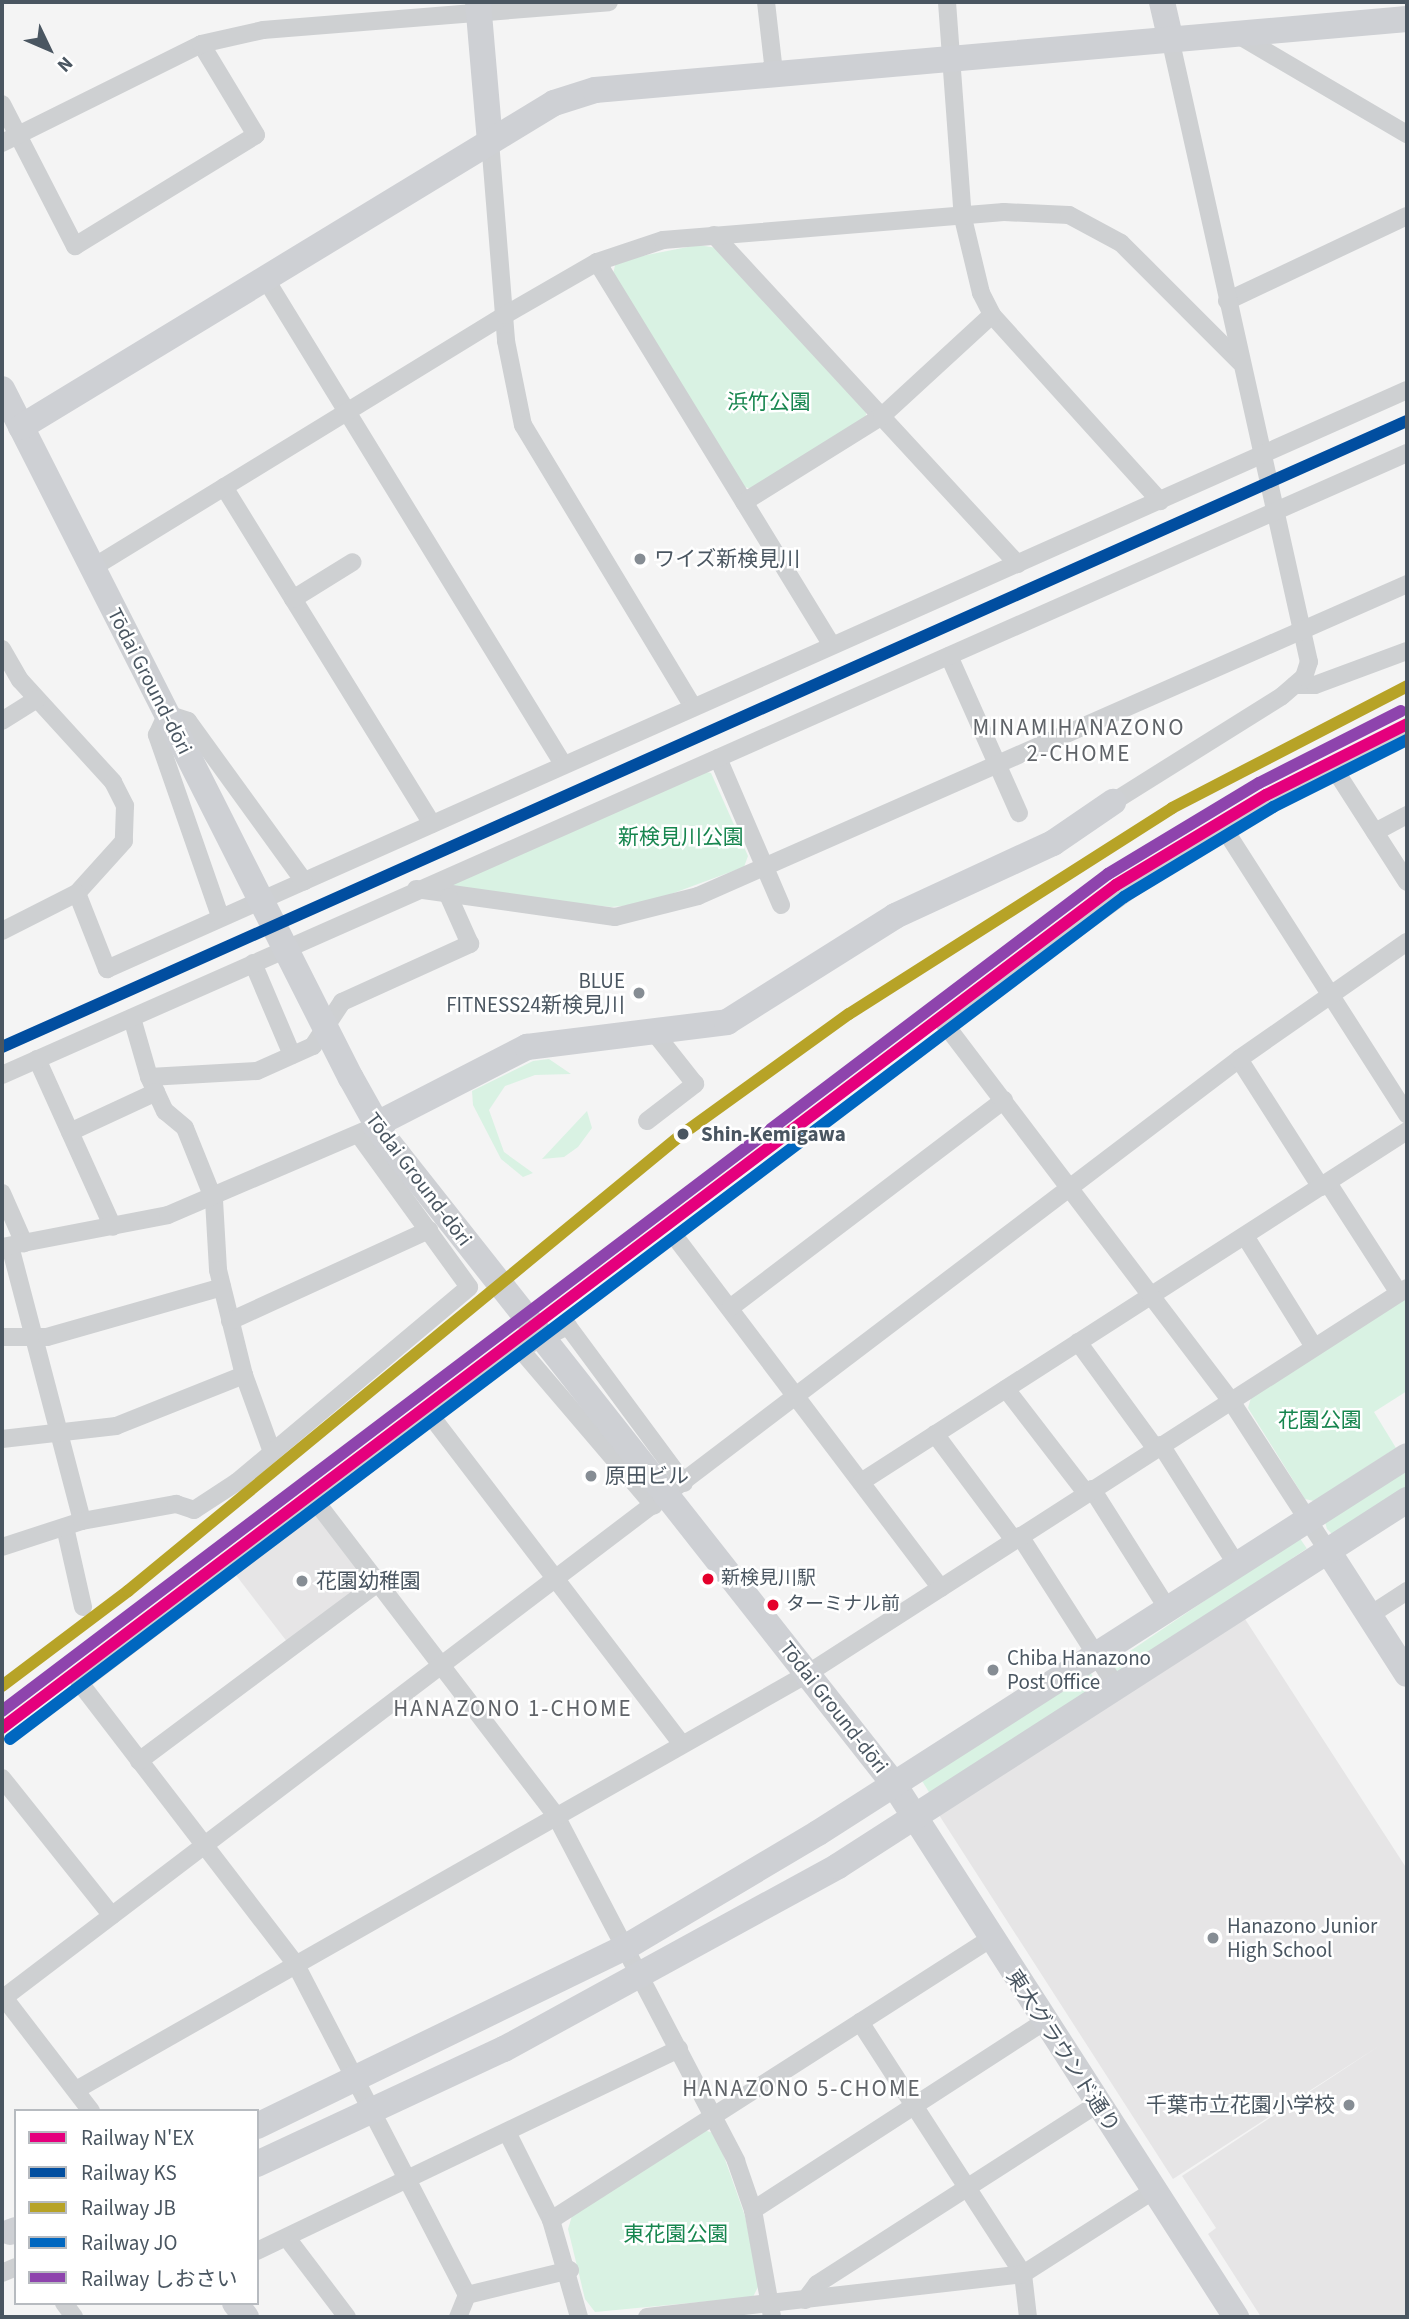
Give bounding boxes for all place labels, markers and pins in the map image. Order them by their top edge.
place label: ワイズ新検見川 [654,546,801,572]
marker: ワイズ新検見川 [632,551,648,567]
place label: BLUE FITNESS24新検見川 [446,968,625,1018]
marker: BLUE FITNESS24新検見川 [631,985,647,1001]
place label: Shin-Kemigawa [701,1121,846,1147]
marker: Shin-Kemigawa [671,1122,695,1146]
place label: 原田ビル [605,1463,689,1489]
marker: 原田ビル [583,1468,599,1484]
place label: 花園幼稚園 [316,1568,421,1594]
place label: 新検見川駅 [721,1568,816,1590]
marker: 新検見川駅 [701,1572,715,1586]
marker: 花園幼稚園 [294,1573,310,1589]
place label: ターミナル前 [786,1594,900,1616]
marker: ターミナル前 [766,1598,780,1612]
place label: Chiba Hanazono Post Office [1007,1645,1151,1695]
marker: Chiba Hanazono Post Office [985,1662,1001,1678]
place label: Hanazono Junior High School [1227,1913,1377,1963]
marker: Hanazono Junior High School [1205,1930,1221,1946]
place label: 千葉市立花園小学校 [1146,2092,1335,2118]
marker: 千葉市立花園小学校 [1341,2097,1357,2113]

